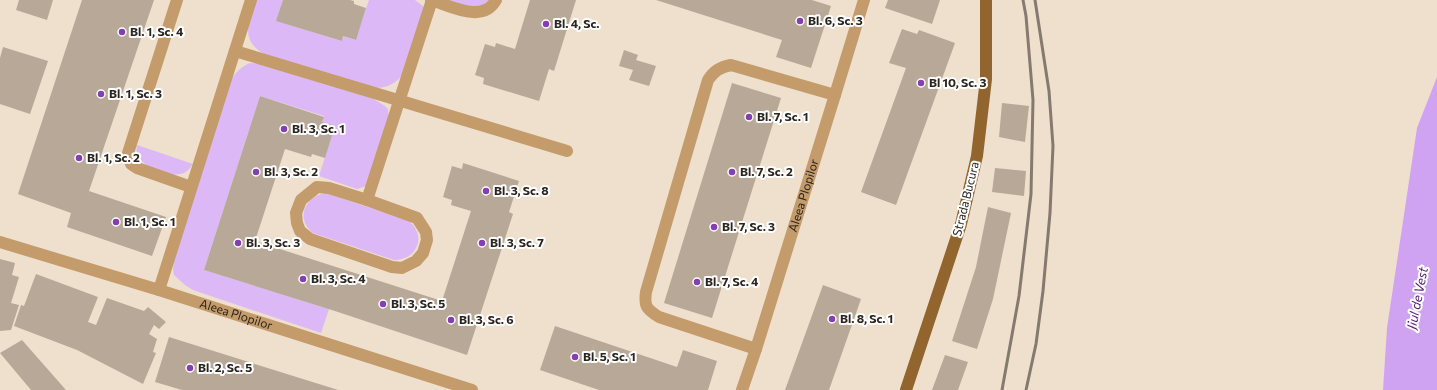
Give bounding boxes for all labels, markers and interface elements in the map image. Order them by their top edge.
place label: Bl. 6, Sc. 3 [808,13,863,27]
place label: Bl. 4, Sc. [554,16,599,30]
marker: Bl. 6, Sc. 3 [795,16,805,26]
marker: Bl. 4, Sc. [541,19,551,29]
place label: Bl. 1, Sc. 4 [130,24,184,38]
marker: Bl. 1, Sc. 4 [117,27,127,37]
place label: Bl 10, Sc. 3 [929,75,987,89]
marker: Bl 10, Sc. 3 [916,78,926,88]
place label: Bl. 1, Sc. 3 [109,86,162,100]
marker: Bl. 1, Sc. 3 [96,89,106,99]
place label: Bl. 7, Sc. 1 [757,109,809,123]
marker: Bl. 7, Sc. 1 [744,112,754,122]
place label: Bl. 3, Sc. 1 [292,121,345,135]
marker: Bl. 3, Sc. 1 [279,124,289,134]
place label: Bl. 1, Sc. 2 [87,150,140,164]
marker: Bl. 1, Sc. 2 [74,153,84,163]
street label: Aleea Plopilor [785,157,821,233]
street label: Strada Bucura [949,160,981,237]
place label: Bl. 3, Sc. 2 [264,164,318,178]
place label: Bl. 7, Sc. 2 [740,164,793,178]
marker: Bl. 3, Sc. 2 [251,167,261,177]
marker: Bl. 7, Sc. 2 [727,167,737,177]
place label: Bl. 3, Sc. 8 [494,183,549,197]
marker: Bl. 3, Sc. 8 [481,186,491,196]
place label: Bl. 1, Sc. 1 [124,214,175,228]
marker: Bl. 1, Sc. 1 [111,217,121,227]
place label: Bl. 7, Sc. 3 [722,219,775,233]
marker: Bl. 7, Sc. 3 [709,222,719,232]
place label: Bl. 3, Sc. 3 [246,235,300,249]
place label: Bl. 3, Sc. 7 [490,235,544,249]
marker: Bl. 3, Sc. 3 [233,238,243,248]
marker: Bl. 3, Sc. 7 [477,238,487,248]
water label: Jiul de Vest [1403,265,1431,332]
place label: Bl. 3, Sc. 4 [311,271,366,285]
marker: Bl. 3, Sc. 4 [298,274,308,284]
place label: Bl. 7, Sc. 4 [705,274,759,288]
marker: Bl. 7, Sc. 4 [692,277,702,287]
street label: Aleea Plopilor [198,295,275,332]
place label: Bl. 3, Sc. 5 [391,296,445,310]
marker: Bl. 3, Sc. 5 [378,299,388,309]
place label: Bl. 8, Sc. 1 [840,311,893,325]
place label: Bl. 3, Sc. 6 [459,312,514,326]
marker: Bl. 8, Sc. 1 [827,314,837,324]
marker: Bl. 3, Sc. 6 [446,315,456,325]
place label: Bl. 5, Sc. 1 [583,349,636,363]
marker: Bl. 5, Sc. 1 [570,352,580,362]
place label: Bl. 2, Sc. 5 [198,360,252,374]
marker: Bl. 2, Sc. 5 [185,363,195,373]

